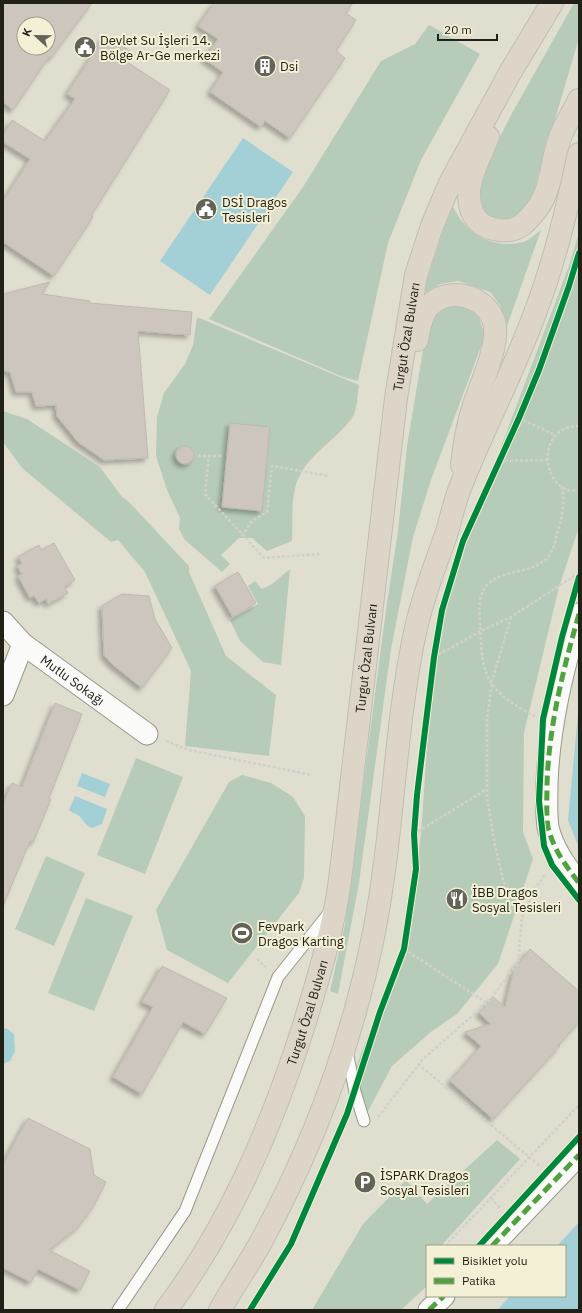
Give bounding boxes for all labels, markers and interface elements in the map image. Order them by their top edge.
north arrow [16,16,56,56]
scale bar [438,16,497,42]
text: 20 m [444,22,472,37]
text: K [19,26,35,38]
place label: Devlet Su İşleri 14. Bölge Ar-Ge merkezi [100,32,220,64]
public building icon: Devlet Su İşleri 14. Bölge Ar-Ge merkezi [72,34,98,60]
building icon: Dsi [252,53,278,79]
place label: Dsi [280,58,298,75]
place label: DSİ Dragos Tesisleri [222,194,287,226]
public building icon: DSİ Dragos Tesisleri [193,196,219,222]
street label: Turgut Özal Bulvarı [389,281,424,392]
street label: Turgut Özal Bulvarı [352,603,381,714]
street label: Mutlu Sokağı [37,651,108,709]
place label: İBB Dragos Sosyal Tesisleri [472,884,561,916]
restaurant icon: İBB Dragos Sosyal Tesisleri [444,886,470,912]
place label: Fevpark Dragos Karting [258,918,344,950]
sports icon: Fevpark Dragos Karting [229,920,255,946]
street label: Turgut Özal Bulvarı [283,958,332,1068]
place label: İSPARK Dragos Sosyal Tesisleri [380,1167,469,1199]
parking icon: İSPARK Dragos Sosyal Tesisleri [352,1169,378,1195]
legend [426,1245,566,1297]
text: Bisiklet yolu [462,1253,528,1268]
text: Patika [462,1273,496,1288]

